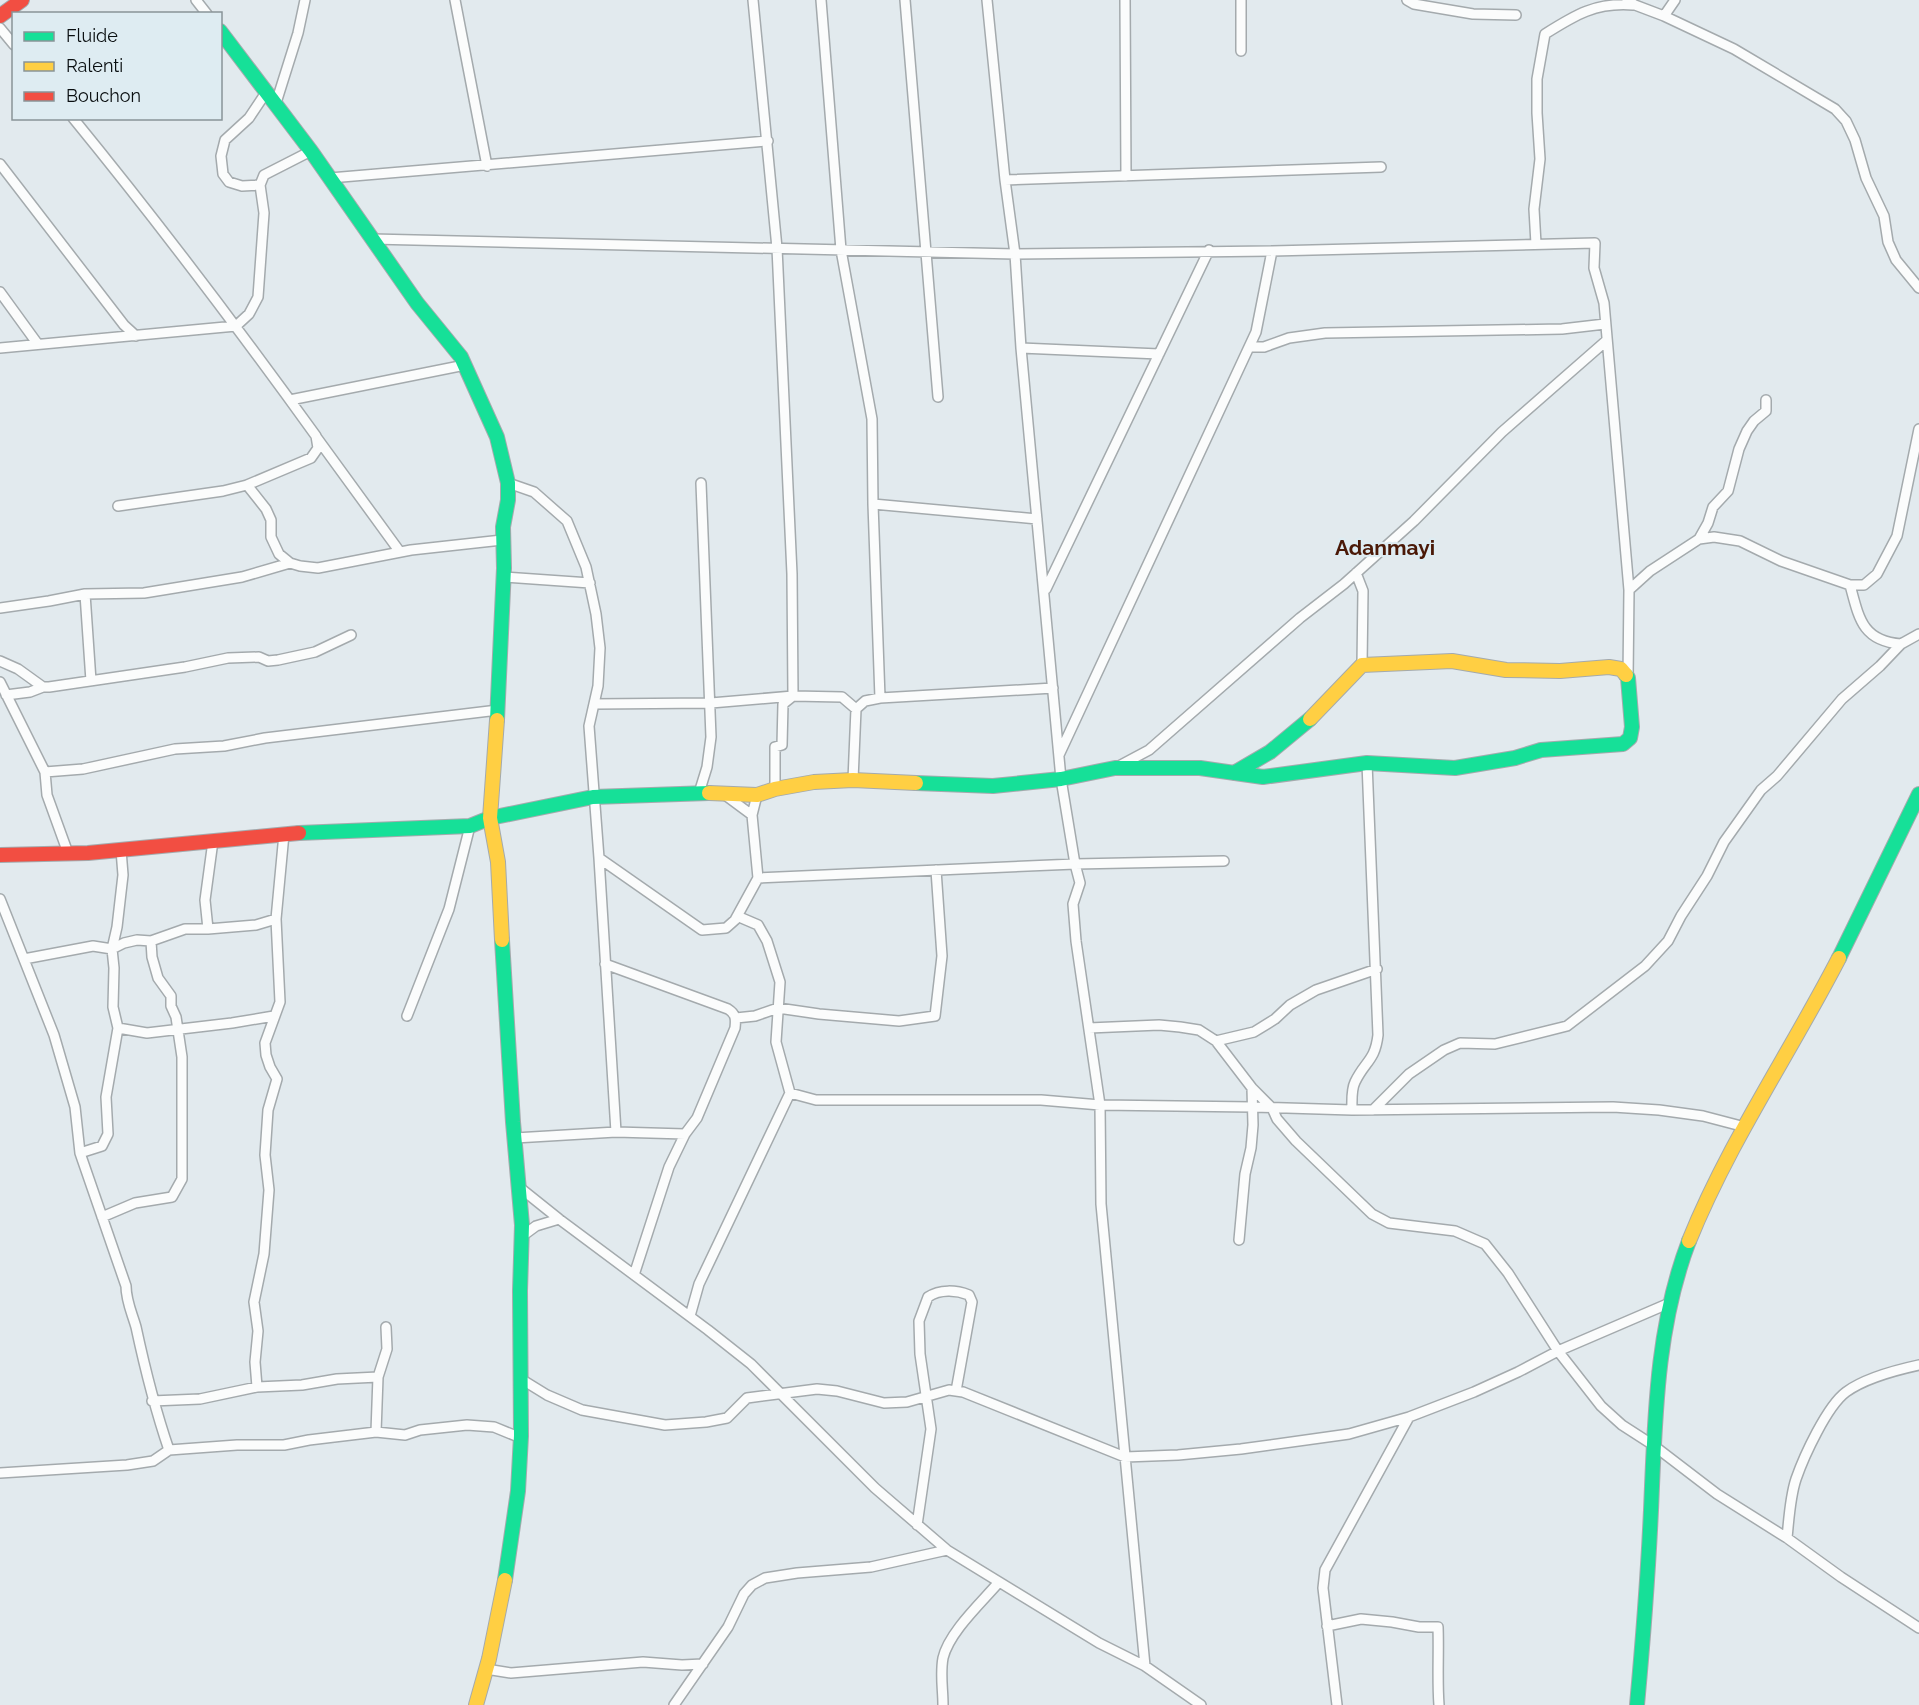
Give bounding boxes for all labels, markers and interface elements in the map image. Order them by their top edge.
legend [12,12,222,120]
text: Fluide [66,25,118,46]
text: Ralenti [66,55,123,76]
text: Bouchon [66,85,141,106]
district label: Adanmayi [1335,535,1435,560]

